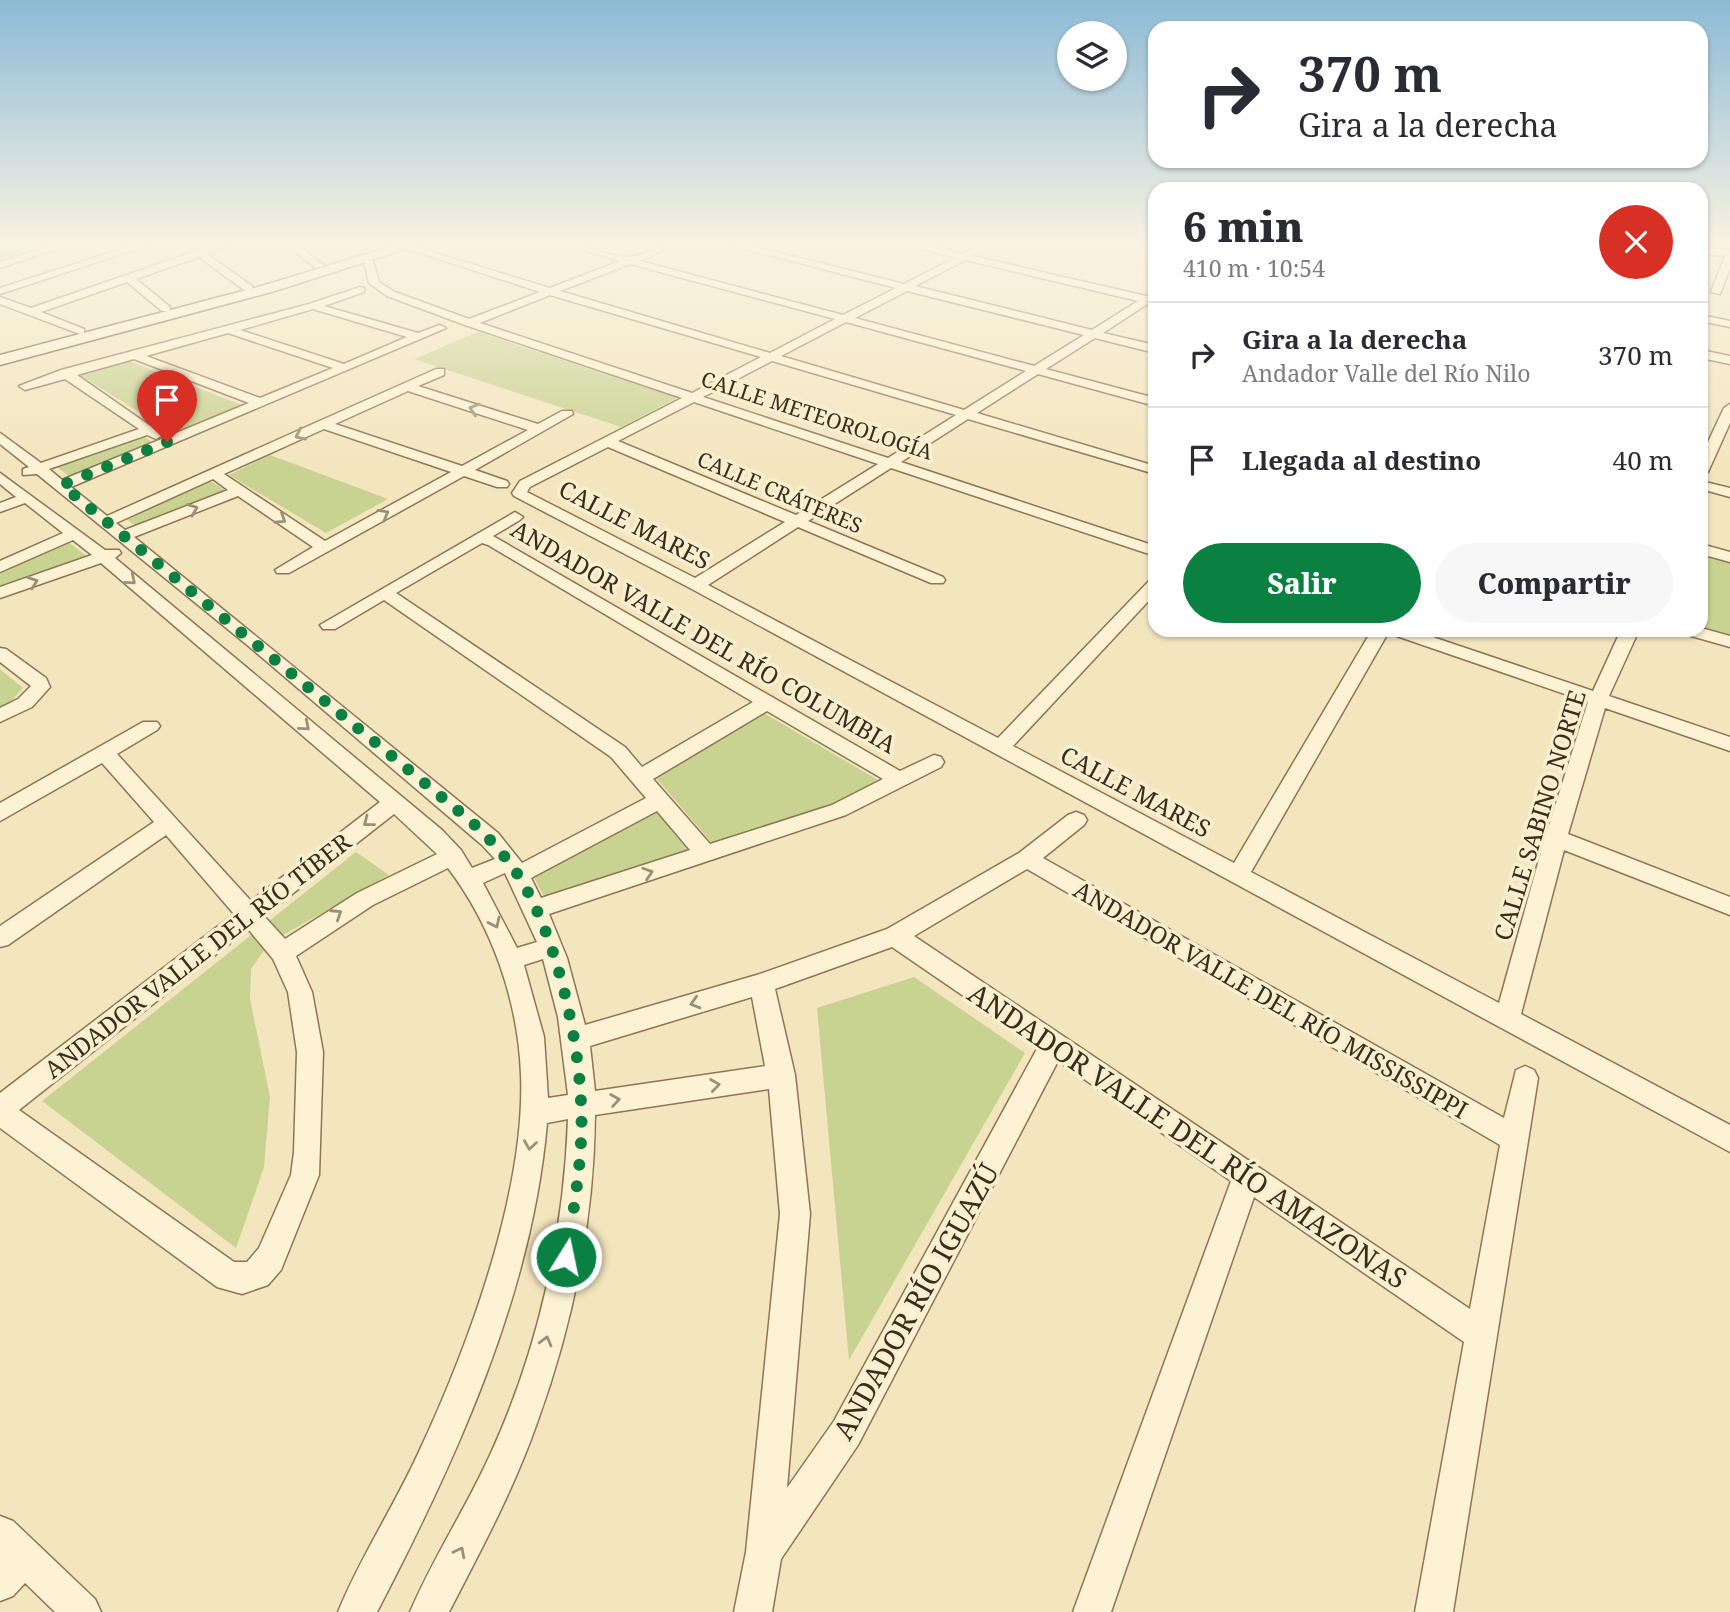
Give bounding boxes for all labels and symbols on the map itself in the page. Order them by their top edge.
street label: CALLE METEOROLOGÍA [698,364,937,466]
pin [137,370,197,442]
one-way arrow [468,402,480,417]
one-way arrow [294,427,307,441]
street label: CALLE CRÁTERES [693,445,867,539]
street label: CALLE MARES [554,472,716,576]
one-way arrow [186,503,198,517]
one-way arrow [376,509,389,522]
one-way arrow [274,511,287,524]
street label: ANDADOR VALLE DEL RÍO COLUMBIA [505,512,903,760]
one-way arrow [122,572,135,584]
one-way arrow [27,576,39,590]
street label: CALLE SABINO NORTE [1485,686,1593,944]
one-way arrow [296,718,309,730]
street label: CALLE MARES [1055,737,1217,845]
one-way arrow [363,814,376,827]
street label: ANDADOR VALLE DEL RÍO TÍBER [37,825,357,1085]
one-way arrow [641,866,653,881]
street label: ANDADOR VALLE DEL RÍO MISSISSIPPI [1068,872,1474,1126]
one-way arrow [329,909,342,922]
one-way arrow [487,916,501,928]
street label: ANDADOR VALLE DEL RÍO AMAZONAS [961,973,1415,1297]
one-way arrow [690,994,702,1009]
one-way arrow [709,1078,721,1093]
one-way arrow [609,1093,621,1108]
one-way arrow [523,1139,538,1150]
street label: ANDADOR RÍO IGUAZÚ [823,1156,1007,1446]
position arrow [529,1220,603,1294]
one-way arrow [538,1336,552,1348]
one-way arrow [452,1546,466,1559]

